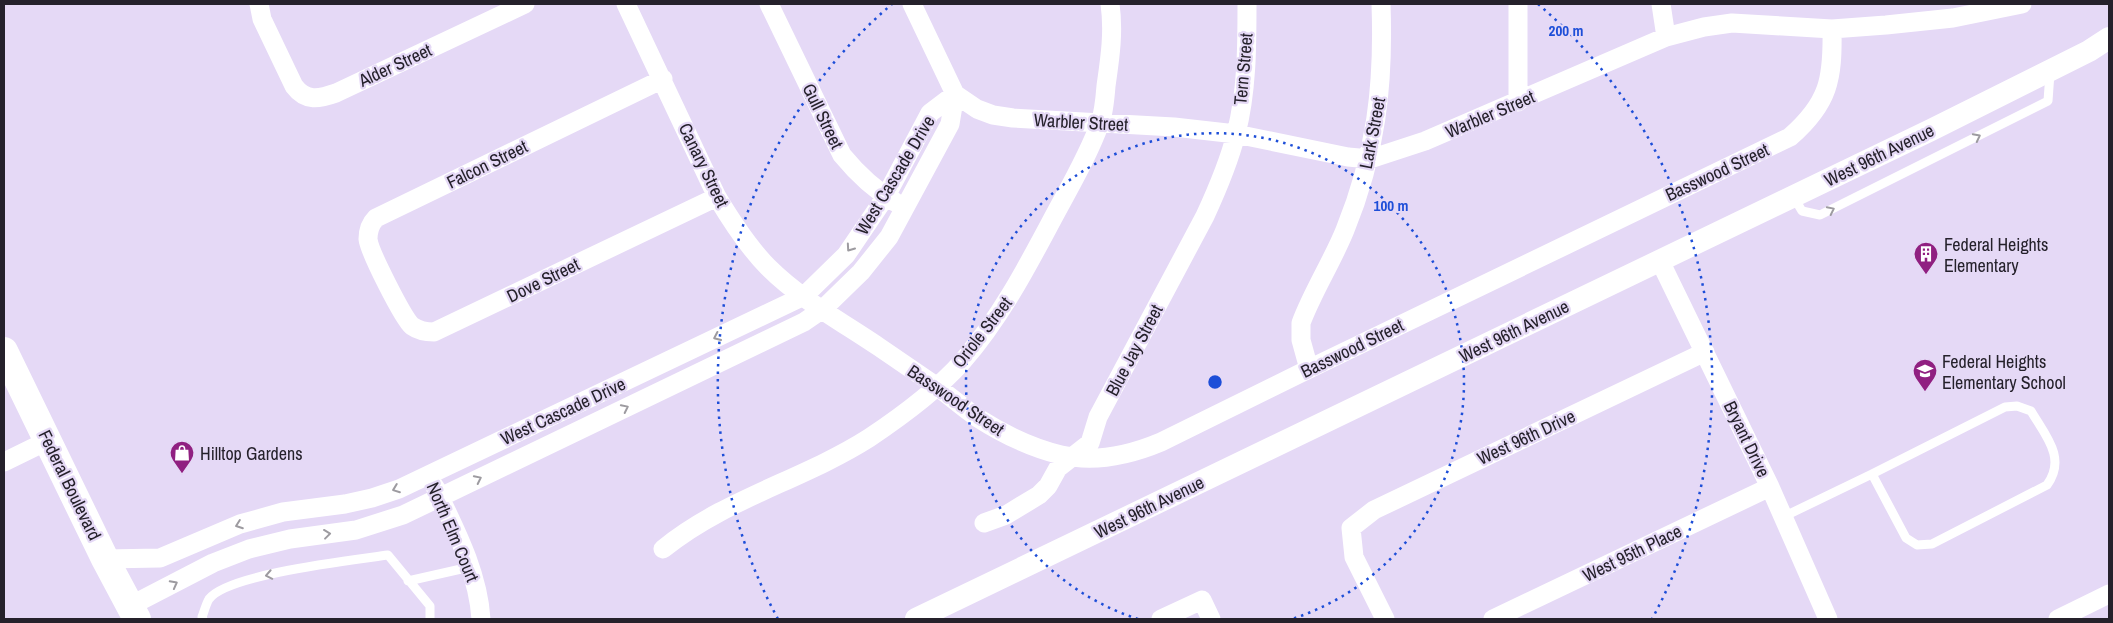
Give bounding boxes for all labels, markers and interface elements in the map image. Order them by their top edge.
text: 200 m [1549,20,1583,41]
street label: Tern Street [1227,32,1259,106]
street label: Alder Street [353,37,436,93]
street label: Gull Street [796,79,850,153]
street label: Warbler Street [1442,84,1538,144]
street label: Lark Street [1353,95,1391,171]
street label: Warbler Street [1033,107,1129,137]
street label: West Cascade Drive [849,111,941,239]
street label: West 96th Avenue [1820,118,1938,192]
street label: Canary Street [673,119,735,211]
one-way arrow [1972,133,1981,143]
street label: Falcon Street [442,134,532,194]
street label: Basswood Street [1661,137,1773,207]
text: 100 m [1374,195,1408,216]
one-way arrow [1826,205,1835,216]
place label: Federal Heights Elementary [1944,232,2048,278]
building icon: Federal Heights Elementary [1913,241,1939,275]
one-way arrow [847,243,856,252]
street label: Dove Street [502,252,584,308]
street label: Oriole Street [946,291,1018,373]
street label: West 96th Avenue [1455,294,1573,368]
street label: Blue Jay Street [1099,300,1169,400]
street label: Basswood Street [1296,312,1408,384]
one-way arrow [713,331,722,342]
place label: Federal Heights Elementary School [1942,349,2066,395]
street label: Basswood Street [903,358,1009,442]
school or university icon: Federal Heights Elementary School [1912,358,1938,392]
street label: West Cascade Drive [496,371,630,451]
centre of rings [1206,373,1224,391]
street label: Bryant Drive [1718,397,1776,481]
street label: West 96th Drive [1473,403,1579,471]
one-way arrow [620,404,629,414]
street label: Federal Boulevard [32,426,108,544]
shop icon: Hilltop Gardens [169,440,195,474]
place label: Hilltop Gardens [200,441,303,466]
street label: West 96th Avenue [1090,470,1208,544]
one-way arrow [473,475,482,485]
street label: North Elm Court [421,478,485,586]
one-way arrow [392,483,401,493]
street label: West 95th Place [1578,518,1686,588]
one-way arrow [235,519,243,529]
one-way arrow [323,529,331,540]
one-way arrow [265,569,274,580]
one-way arrow [168,580,177,590]

